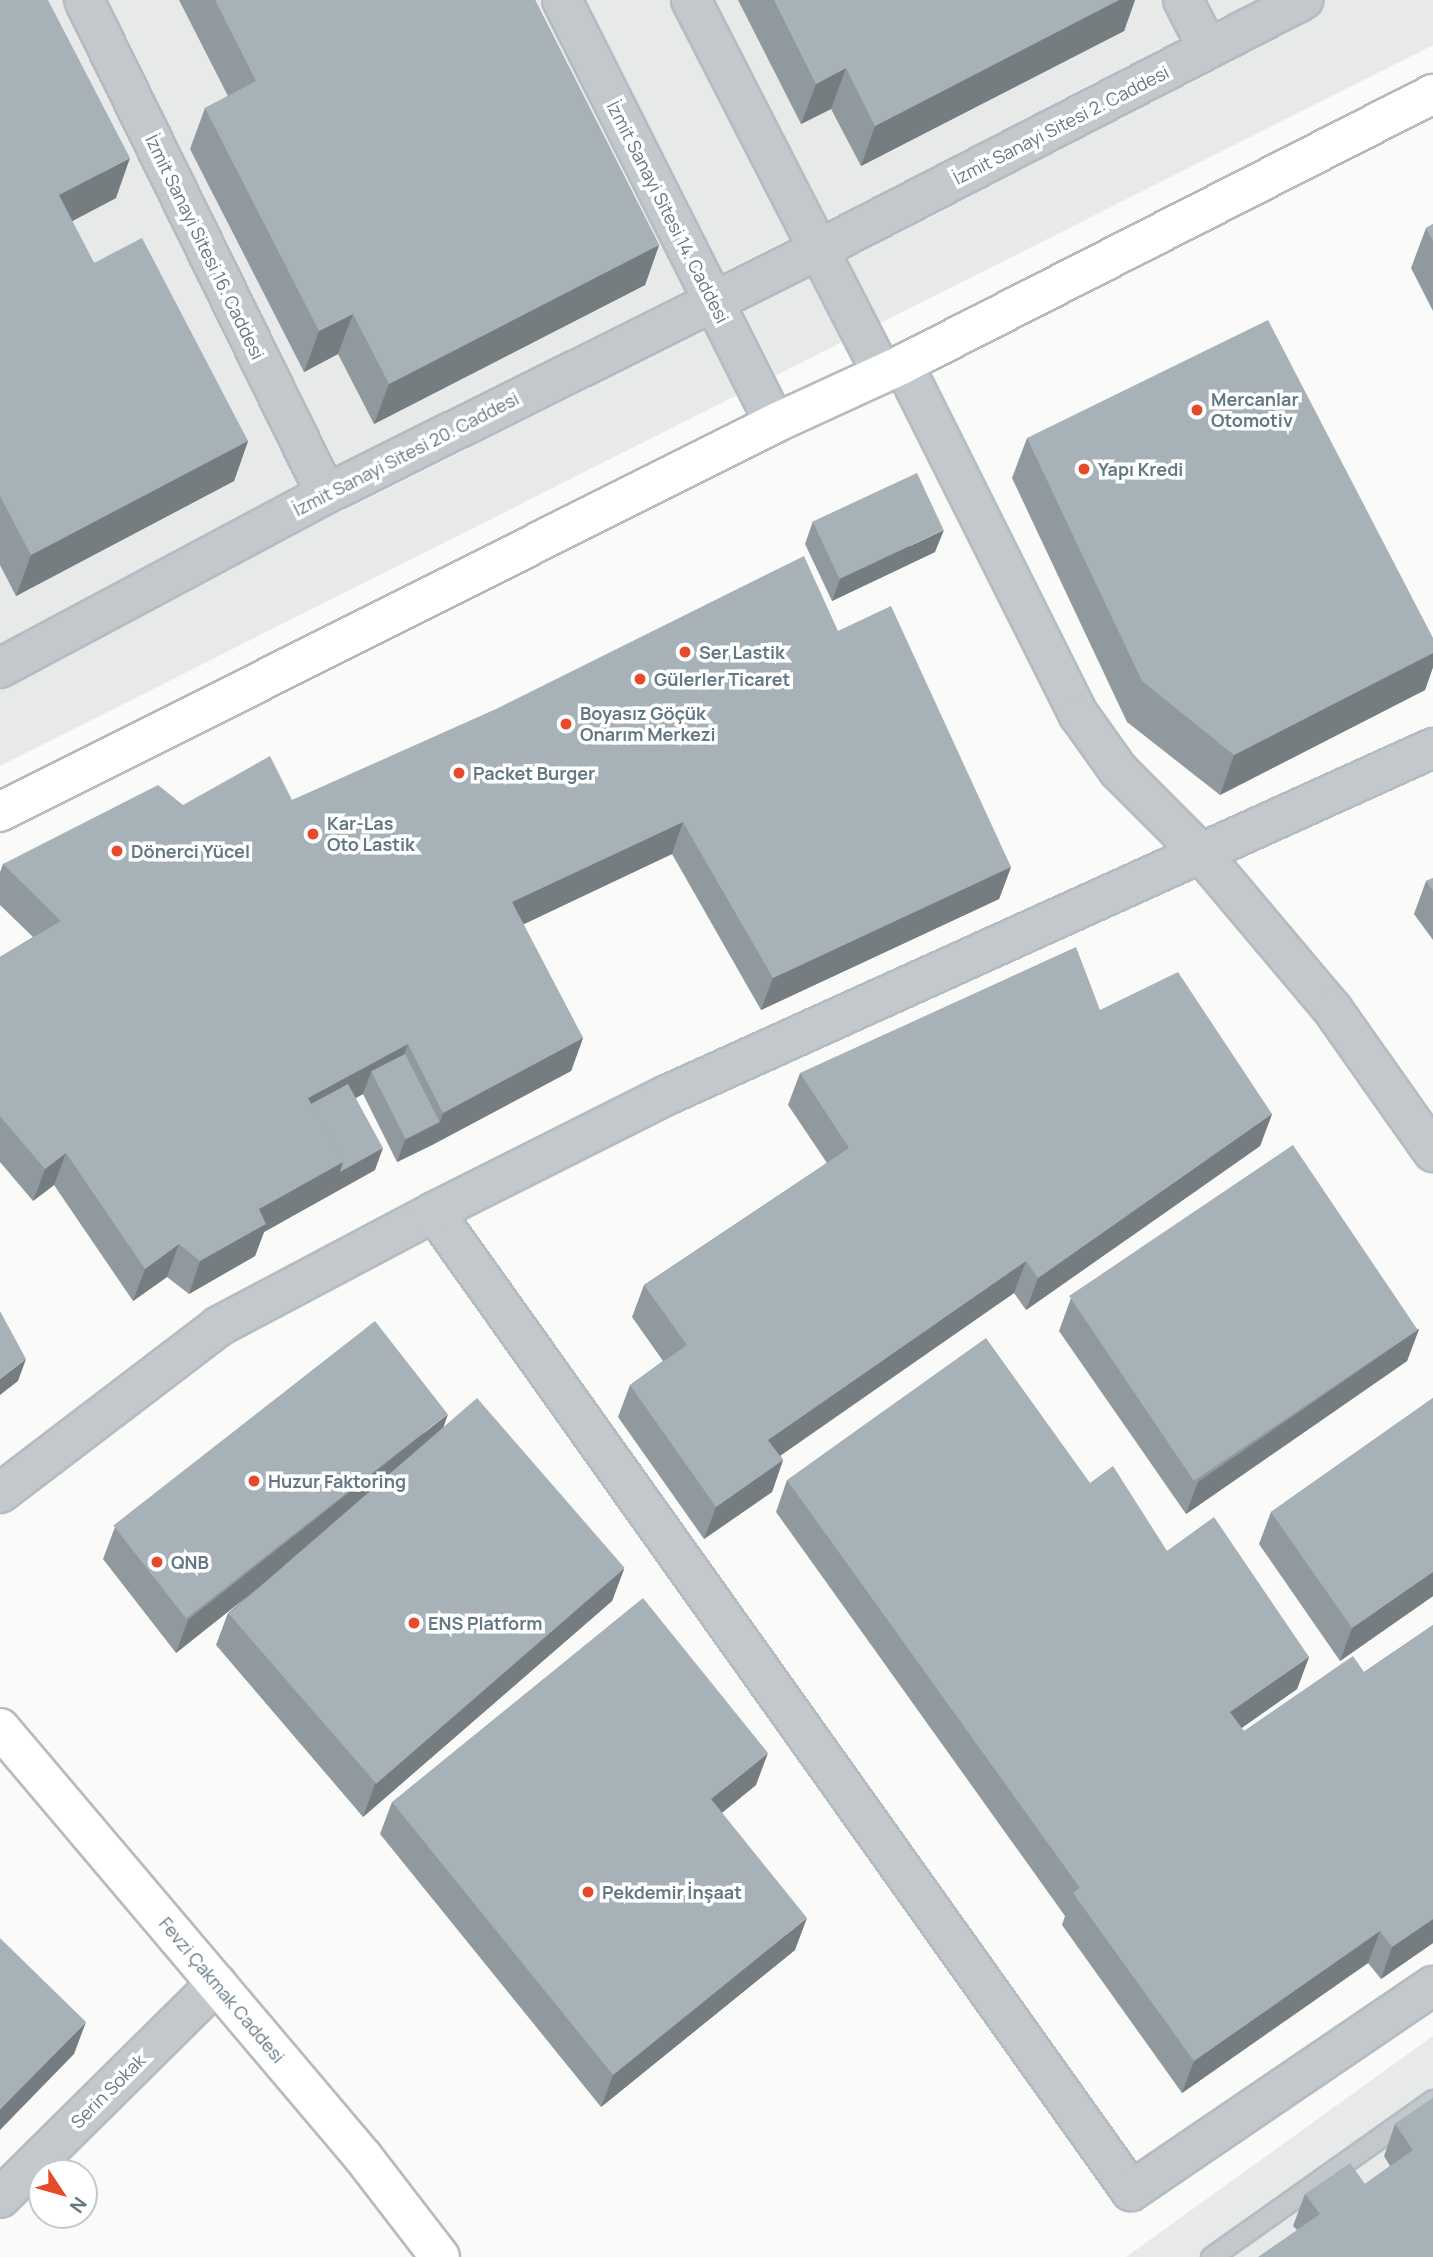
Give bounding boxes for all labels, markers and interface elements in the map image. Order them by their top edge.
street label: İzmit Sanayi Sitesi 2. Caddesi [949,61,1173,189]
street label: İzmit Sanayi Sitesi 14. Caddesi [602,97,734,327]
street label: İzmit Sanayi Sitesi 16. Caddesi [141,131,269,363]
street label: İzmit Sanayi Sitesi 20. Caddesi [290,388,522,520]
place label: Mercanlar Otomotiv [1211,389,1299,432]
marker: Mercanlar Otomotiv [1189,402,1205,418]
place label: Yapı Kredi [1098,458,1183,480]
marker: Yapı Kredi [1076,461,1092,477]
place label: Ser Lastik [699,641,785,663]
marker: Ser Lastik [677,644,693,660]
place label: Gülerler Ticaret [654,668,790,690]
marker: Gülerler Ticaret [632,671,648,687]
place label: Boyasız Göçük Onarım Merkezi [580,703,716,746]
marker: Boyasız Göçük Onarım Merkezi [558,716,574,732]
place label: Packet Burger [473,762,595,784]
marker: Packet Burger [451,765,467,781]
place label: Kar-Las Oto Lastik [327,813,415,856]
marker: Kar-Las Oto Lastik [305,826,321,842]
place label: Dönerci Yücel [131,840,250,862]
marker: Dönerci Yücel [109,843,125,859]
place label: Huzur Faktoring [268,1470,406,1492]
marker: Huzur Faktoring [246,1473,262,1489]
place label: QNB [171,1551,209,1573]
marker: QNB [149,1554,165,1570]
place label: ENS Platform [428,1612,543,1634]
marker: ENS Platform [406,1615,422,1631]
place label: Pekdemir İnşaat [602,1881,742,1903]
marker: Pekdemir İnşaat [580,1884,596,1900]
street label: Fevzi Çakmak Caddesi [155,1913,289,2067]
street label: Serin Sokak [66,2049,150,2133]
north arrow [28,2159,98,2229]
text: N [64,2192,93,2218]

